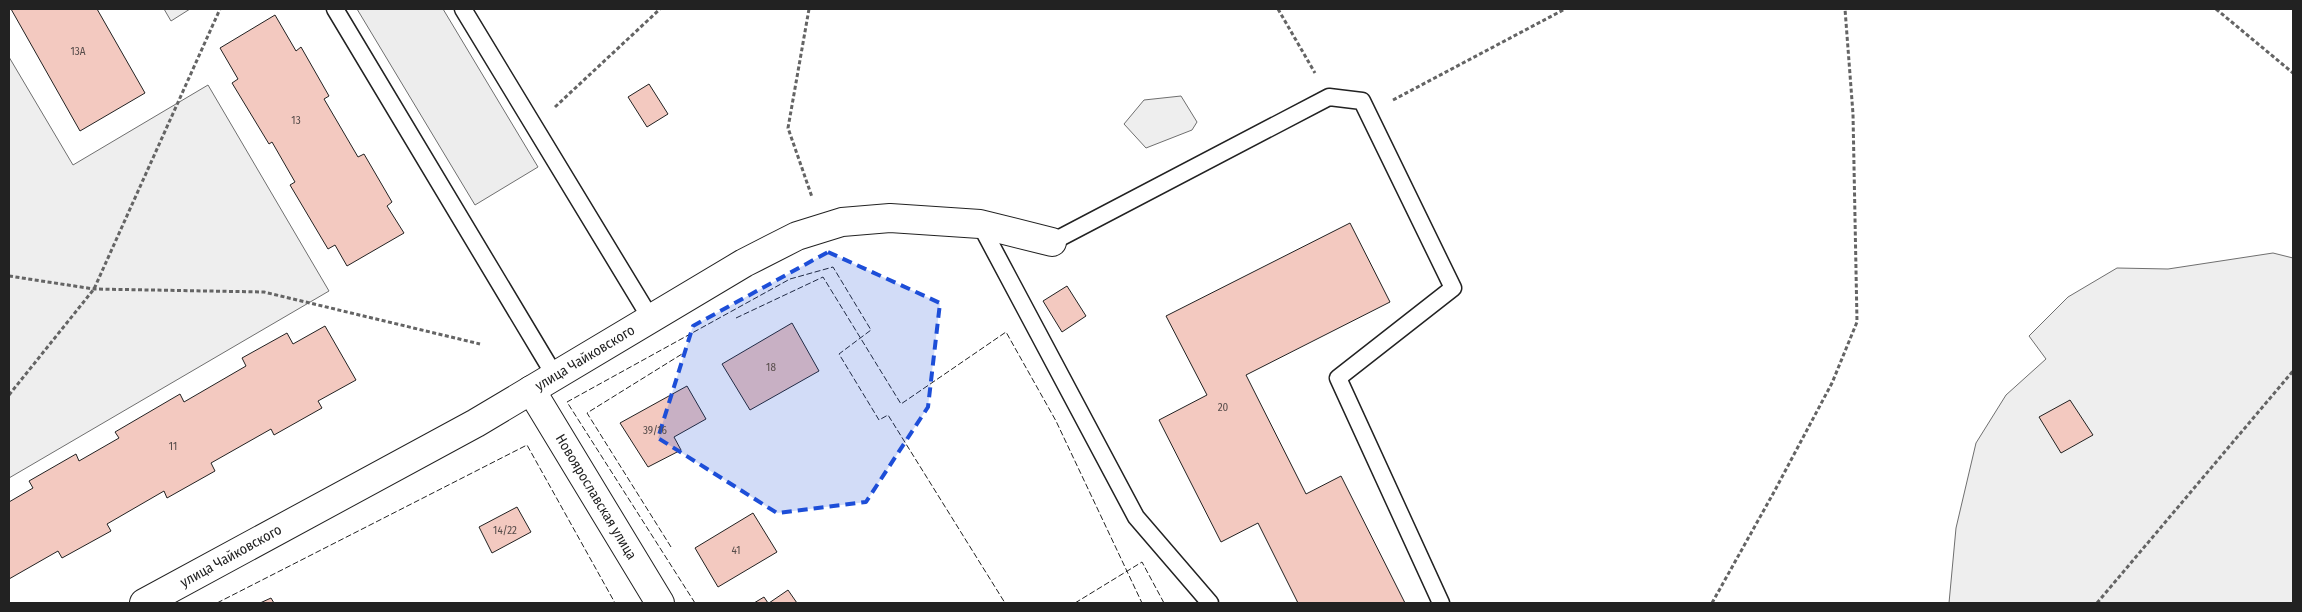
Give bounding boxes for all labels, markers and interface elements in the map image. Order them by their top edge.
house number: 13А [70,45,86,58]
house number: 13 [291,114,301,127]
street label: улица Чайковского [532,322,638,394]
house number: 18 [766,361,776,374]
house number: 20 [1218,401,1229,414]
house number: 39/16 [643,424,668,437]
street label: Новоярославская улица [552,431,640,563]
house number: 11 [169,440,177,453]
street label: улица Чайковского [177,521,285,591]
house number: 14/22 [493,524,517,537]
house number: 41 [731,544,741,557]

